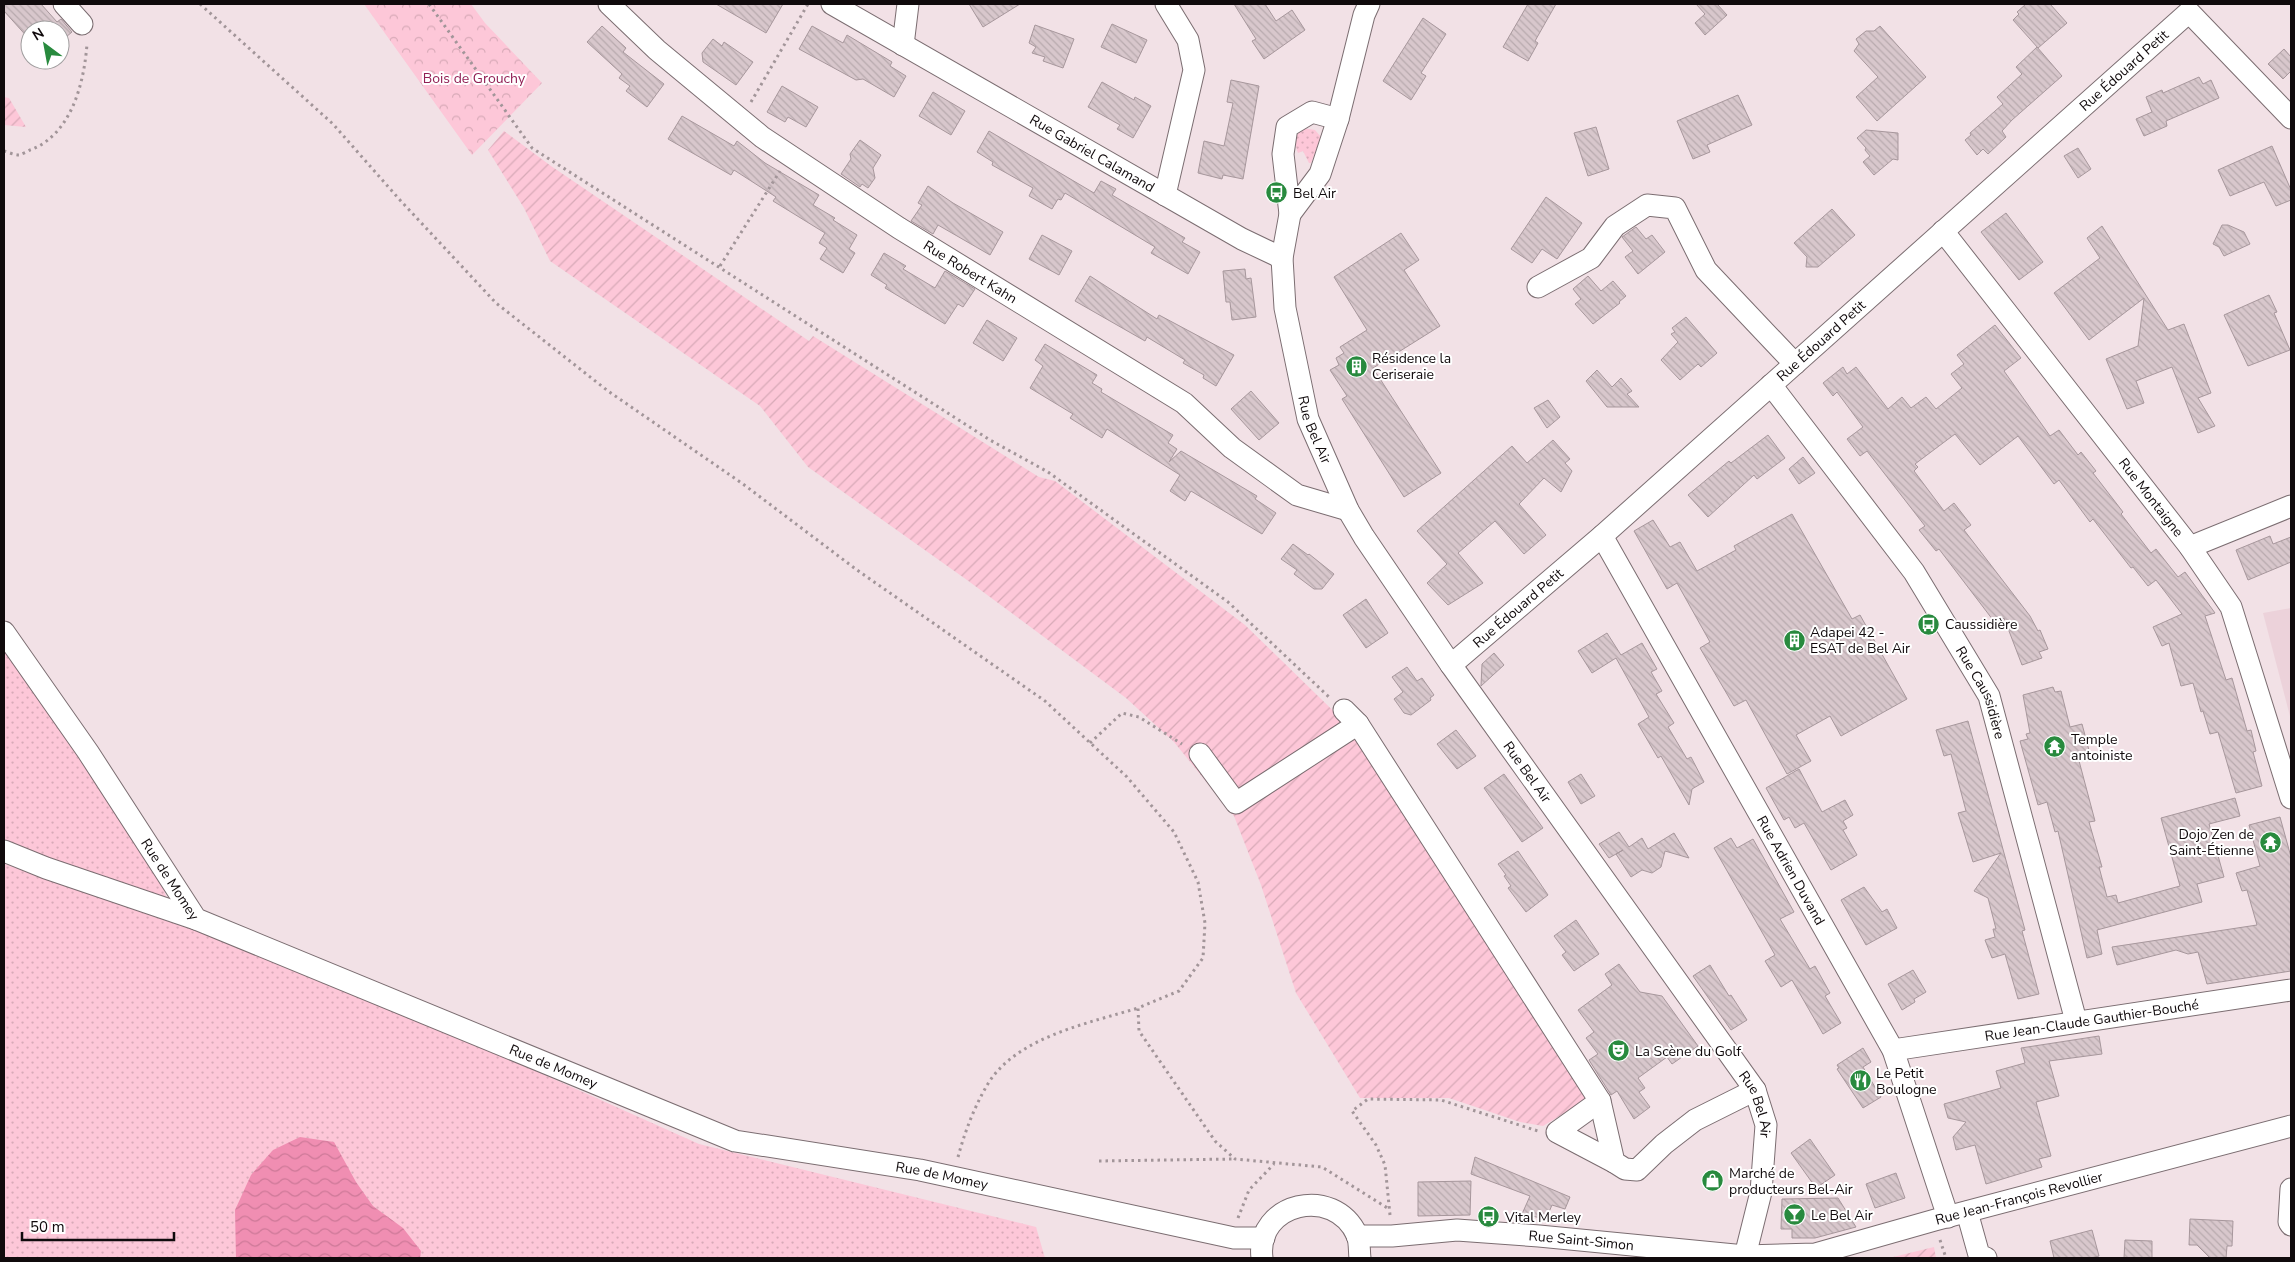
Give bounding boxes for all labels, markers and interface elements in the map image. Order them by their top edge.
north arrow [20,20,70,70]
text: N [29,24,48,45]
street label: Rue Édouard Petit [2075,26,2173,115]
park label: Bois de Grouchy [423,69,526,88]
street label: Rue Gabriel Calamand [1026,110,1158,197]
bus stop icon: Bel Air [1265,181,1289,205]
place label: Bel Air [1293,184,1336,203]
street label: Rue Robert Kahn [920,236,1021,308]
street label: Rue Édouard Petit [1773,296,1870,386]
place label: Résidence la Ceriseraie [1372,349,1451,384]
building icon: Résidence la Ceriseraie [1344,354,1368,378]
street label: Rue Bel Air [1293,394,1335,467]
street label: Rue Montaigne [2114,454,2188,541]
street label: Rue Édouard Petit [1469,564,1568,652]
bus stop icon: Caussidière [1917,612,1941,636]
place label: Caussidière [1945,615,2017,634]
place label: Adapei 42 - ESAT de Bel Air [1810,623,1910,658]
building icon: Adapei 42 - ESAT de Bel Air [1782,628,1806,652]
street label: Rue Caussidière [1951,643,2009,741]
place label: Temple antoiniste [2071,730,2132,765]
temple icon: Temple antoiniste [2043,735,2067,759]
street label: Rue Bel Air [1499,738,1556,807]
street label: Rue Adrien Duvand [1752,812,1829,929]
place label: Dojo Zen de Saint-Étienne [2169,825,2254,860]
temple icon: Dojo Zen de Saint-Étienne [2258,830,2282,854]
street label: Rue de Momey [136,835,204,925]
street label: Rue Jean-Claude Gauthier-Bouché [1983,995,2200,1046]
theatre icon: La Scène du Golf [1607,1039,1631,1063]
street label: Rue de Momey [506,1040,601,1094]
place label: La Scène du Golf [1635,1042,1742,1061]
place label: Le Petit Boulogne [1876,1064,1937,1099]
street label: Rue Bel Air [1734,1067,1776,1139]
restaurant icon: Le Petit Boulogne [1848,1069,1872,1093]
street label: Rue de Momey [894,1157,990,1195]
place label: Marché de producteurs Bel-Air [1729,1164,1853,1199]
street label: Rue Jean-François Revollier [1933,1167,2105,1230]
shop icon: Marché de producteurs Bel-Air [1701,1169,1725,1193]
bar icon: Le Bel Air [1783,1203,1807,1227]
bus stop icon: Vital Merley [1477,1205,1501,1229]
place label: Le Bel Air [1811,1206,1873,1225]
place label: Vital Merley [1504,1208,1582,1227]
scale bar [22,1210,175,1242]
text: 50 m [30,1217,65,1237]
street label: Rue Saint-Simon [1528,1226,1635,1255]

